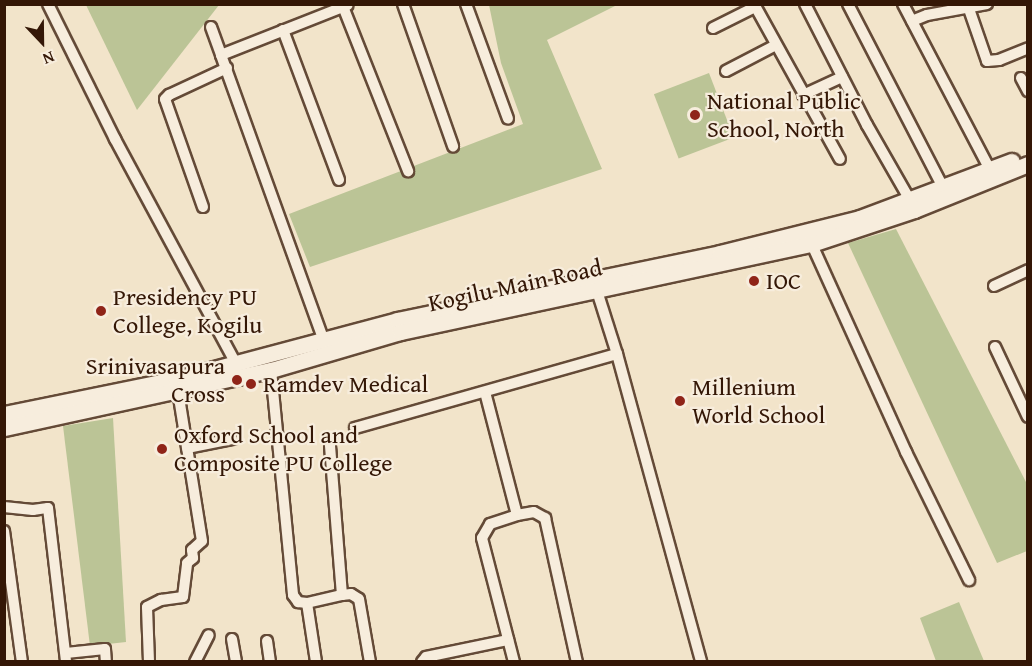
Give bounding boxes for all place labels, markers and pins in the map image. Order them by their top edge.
place label: National Public School, North [707,87,861,143]
marker: National Public School, North [688,108,702,122]
place label: IOC [766,267,801,295]
marker: IOC [747,274,761,288]
place label: Presidency PU College, Kogilu [113,283,262,339]
marker: Presidency PU College, Kogilu [94,304,108,318]
place label: Srinivasapura Cross [86,352,225,408]
place label: Ramdev Medical [263,370,428,398]
marker: Srinivasapura Cross [230,373,244,387]
place label: Millenium World School [692,373,825,429]
marker: Ramdev Medical [244,377,258,391]
marker: Millenium World School [673,394,687,408]
place label: Oxford School and Composite PU College [174,421,393,477]
marker: Oxford School and Composite PU College [155,442,169,456]

